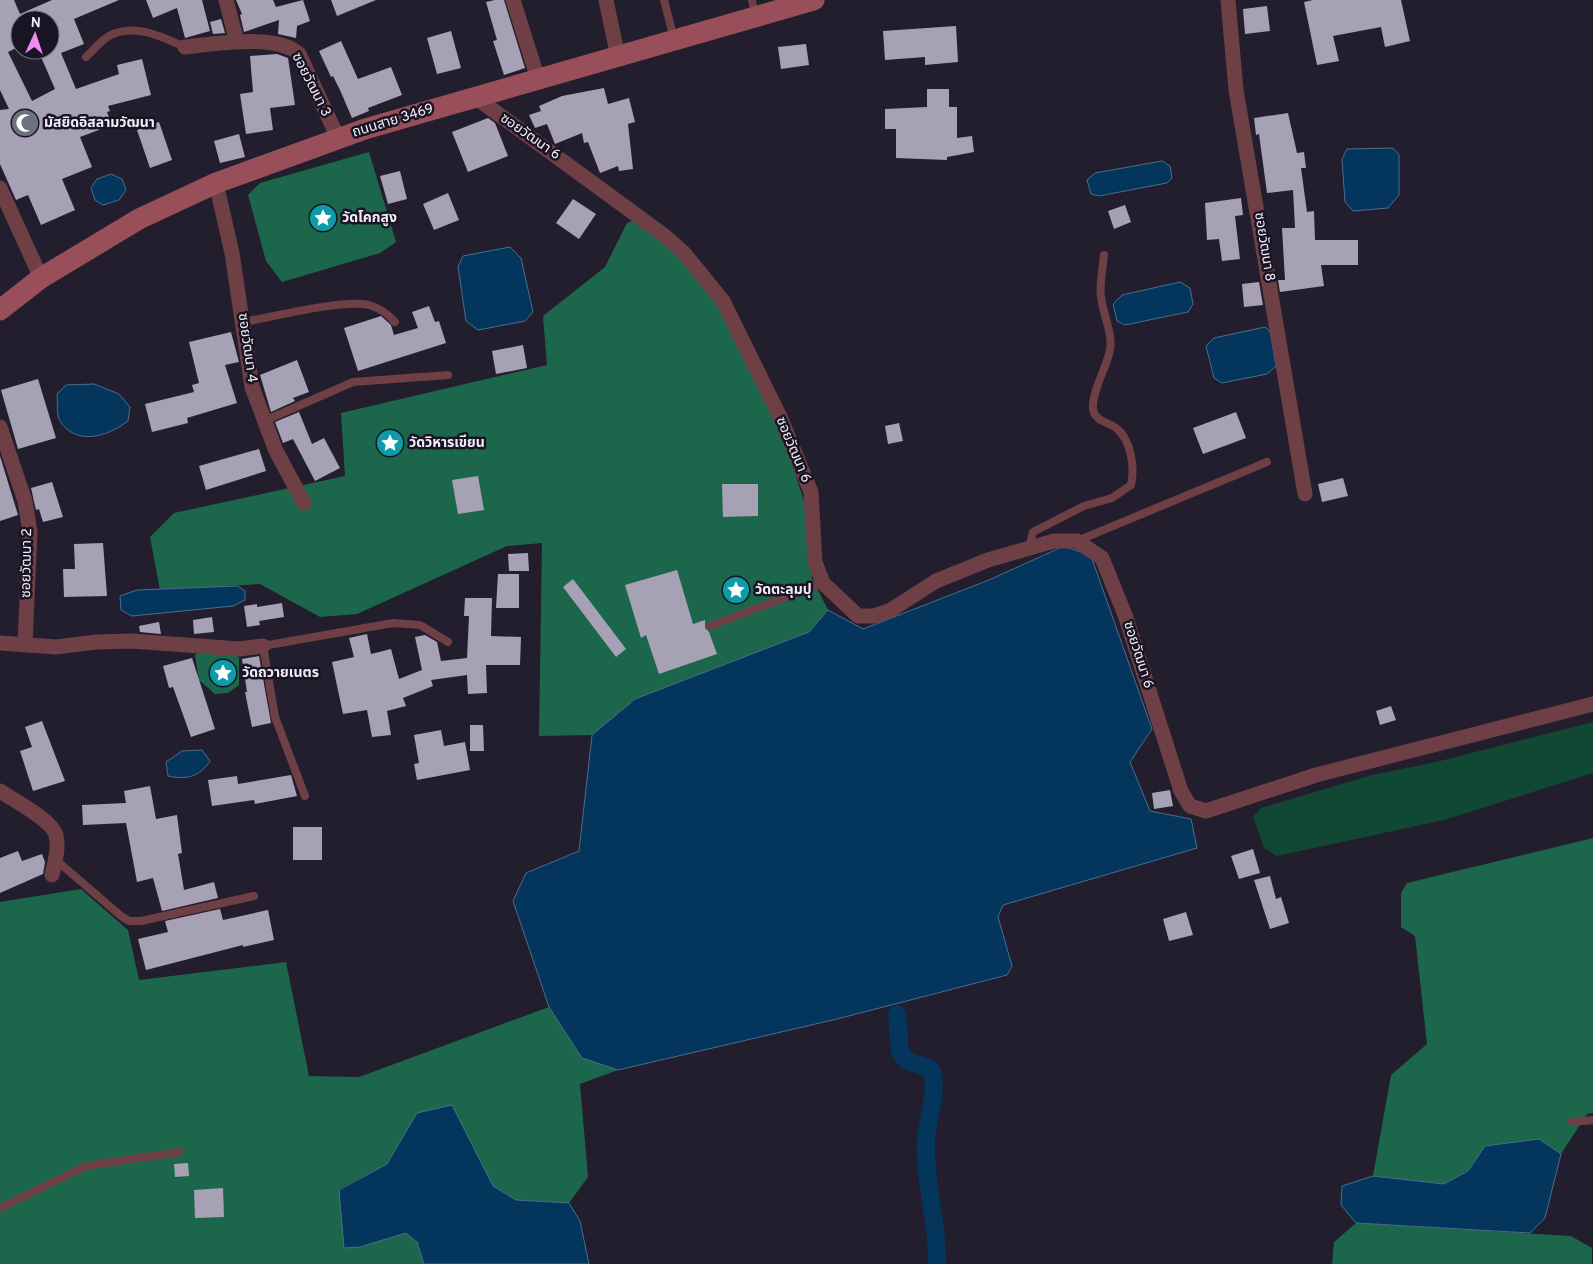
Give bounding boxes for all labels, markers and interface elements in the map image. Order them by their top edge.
north arrow [10,10,60,60]
text: N [30,15,41,32]
street label: ซอยวัฒนา 3 [288,50,334,120]
street label: ถนนสาย 3469 [350,101,436,141]
mosque icon: มัสยิดอิสลามวัฒนา [10,108,40,138]
street label: ซอยวัฒนา 6 [497,110,563,164]
place label: มัสยิดอิสลามวัฒนา [44,115,155,132]
place icon: วัดโคกสูง [308,203,338,233]
place label: วัดโคกสูง [342,210,397,227]
street label: ซอยวัฒนา 8 [1250,211,1278,283]
street label: ซอยวัฒนา 4 [234,312,260,384]
street label: ซอยวัฒนา 6 [772,415,814,485]
place icon: วัดวิหารเขียน [375,428,405,458]
place label: วัดวิหารเขียน [409,434,485,452]
street label: ซอยวัฒนา 2 [18,528,36,598]
place icon: วัดตะลุมปุ [721,575,751,605]
place label: วัดตะลุมปุ [755,582,812,599]
street label: ซอยวัฒนา 6 [1119,619,1157,691]
place icon: วัดถวายเนตร [208,658,238,688]
place label: วัดถวายเนตร [242,665,319,682]

